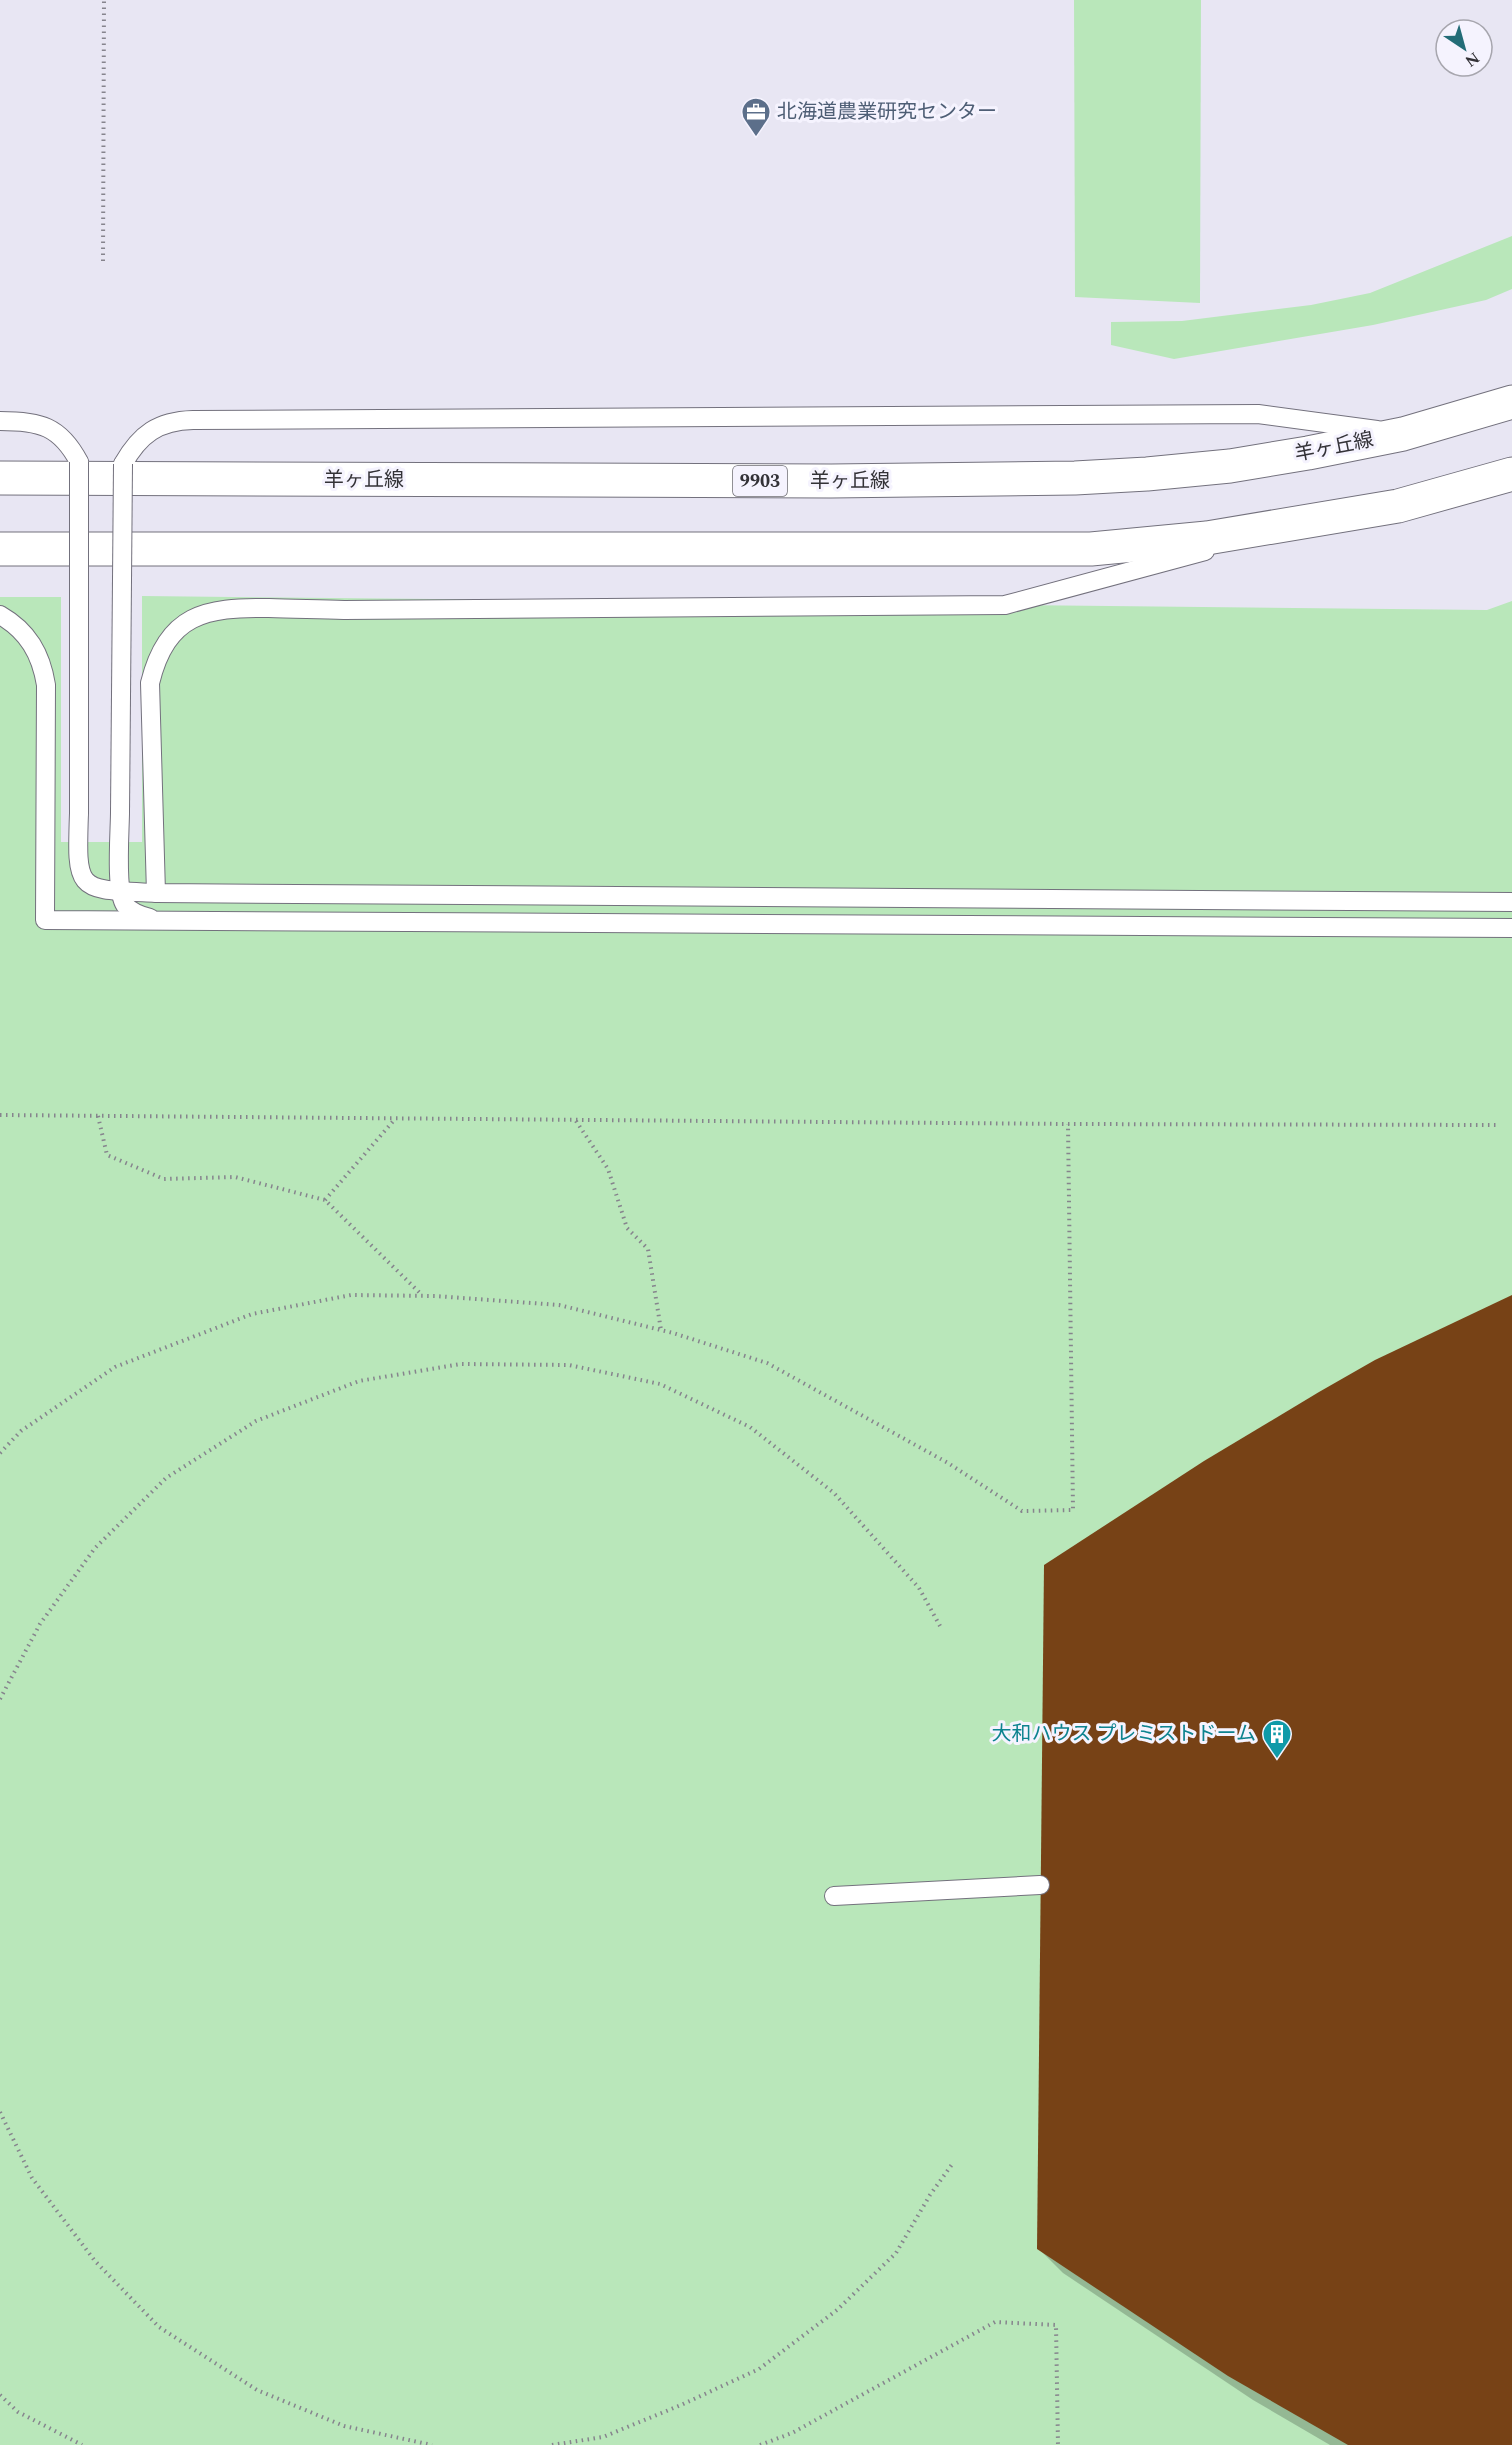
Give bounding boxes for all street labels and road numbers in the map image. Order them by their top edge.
street label: 羊ヶ丘線 [1292,425,1376,469]
street label: 羊ヶ丘線 [324,465,404,495]
road number: 9903 [733,466,787,496]
street label: 羊ヶ丘線 [810,466,890,496]

